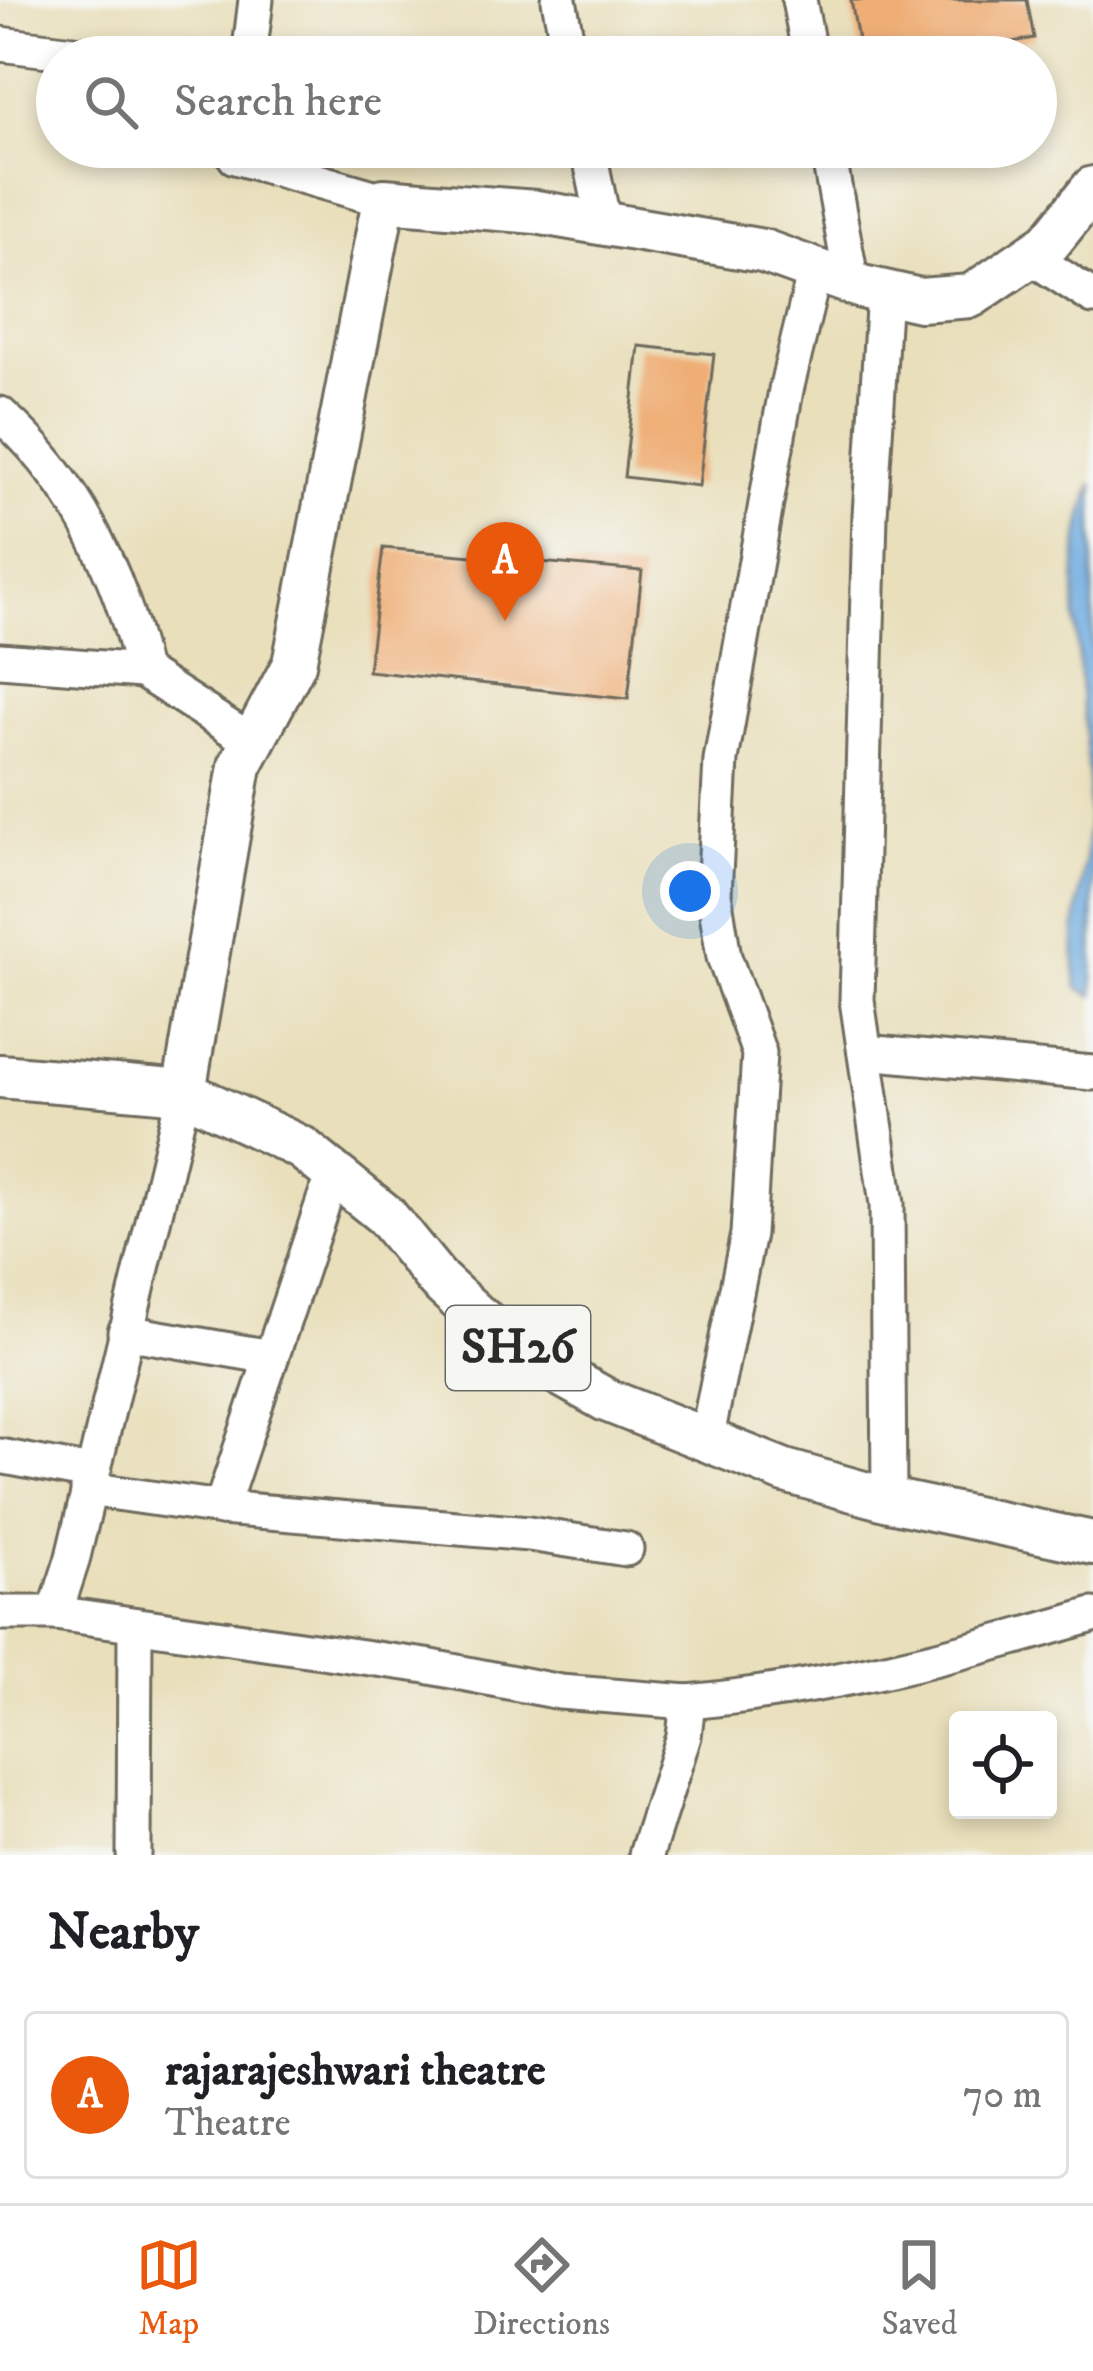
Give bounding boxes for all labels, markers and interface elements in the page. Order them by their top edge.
search box [36,36,1057,168]
icon: search [78,69,144,135]
text: Search here [174,74,382,130]
pin: A [466,522,544,621]
your location [660,861,720,921]
road number: SH26 [446,1306,590,1390]
map controls [949,1711,1057,1819]
button: locate [949,1711,1057,1819]
text: Nearby [48,1901,199,1965]
text: rajarajeshwari theatre [165,2043,546,2099]
text: A [78,2071,102,2120]
text: 70 m [963,2071,1042,2120]
text: Theatre [165,2099,291,2148]
tab: Map [136,2232,202,2345]
tab: Directions [473,2232,610,2345]
tab: Saved [881,2232,957,2345]

